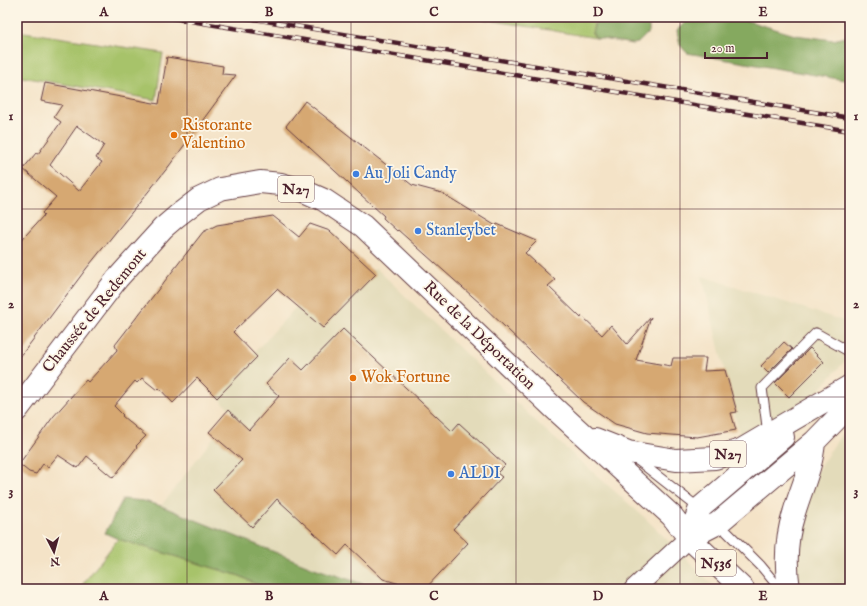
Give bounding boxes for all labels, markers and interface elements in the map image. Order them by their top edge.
text: A [99,4,110,21]
text: B [265,4,274,21]
text: C [429,4,439,21]
text: D [593,4,604,21]
text: E [758,4,768,21]
scale bar [705,34,767,60]
text: 20 m [711,41,734,56]
text: 1 [9,108,14,125]
text: 1 [854,108,859,125]
place label: Ristorante Valentino [181,116,252,154]
marker: Ristorante Valentino [169,130,179,140]
place label: Au Joli Candy [363,164,457,184]
marker: Au Joli Candy [351,169,361,179]
road number: N27 [278,176,314,202]
place label: Stanleybet [426,221,497,241]
marker: Stanleybet [413,226,423,236]
street label: Chaussée de Redemont [39,244,152,377]
street label: Rue de la Déportation [419,277,539,395]
text: 2 [8,296,14,313]
text: 2 [853,296,859,313]
place label: Wok Fortune [361,368,450,388]
marker: Wok Fortune [348,373,358,383]
road number: N27 [710,441,746,467]
place label: ALDI [458,464,501,484]
marker: ALDI [446,469,456,479]
text: 3 [9,483,14,500]
text: 3 [854,483,859,500]
north arrow [34,532,74,572]
road number: N536 [696,550,736,576]
text: N [49,553,61,568]
text: A [99,588,110,605]
text: B [265,588,274,605]
text: C [429,588,439,605]
text: D [593,588,604,605]
text: E [758,588,768,605]

